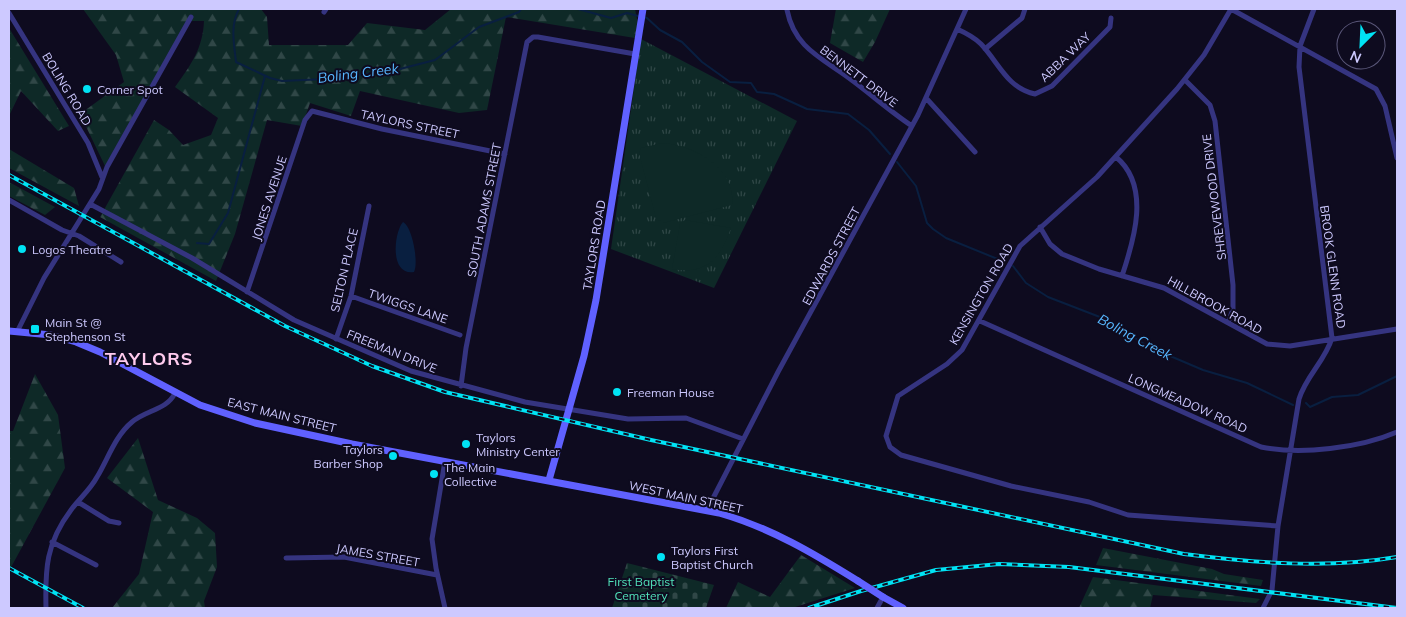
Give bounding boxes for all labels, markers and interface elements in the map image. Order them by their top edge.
north arrow [1336,20,1386,70]
street label: ABBA WAY [1036,29,1094,85]
street label: BENNETT DRIVE [817,42,901,110]
text: N [1347,47,1364,67]
street label: BOLING ROAD [39,50,95,128]
water label: Boling Creek [316,59,400,87]
place label: Corner Spot [97,82,163,97]
marker: Corner Spot [81,83,93,95]
street label: TAYLORS STREET [359,106,461,142]
street label: SHREVEWOOD DRIVE [1199,133,1229,261]
street label: SOUTH ADAMS STREET [464,141,505,278]
street label: JONES AVENUE [248,154,290,242]
street label: TAYLORS ROAD [579,199,609,291]
street label: EDWARDS STREET [799,204,864,308]
street label: BROOK GLENN ROAD [1317,204,1349,330]
street label: SELTON PLACE [327,227,361,313]
street label: KENSINGTON ROAD [946,240,1016,348]
place label: Logos Theatre [32,242,112,257]
marker: Logos Theatre [16,243,28,255]
street label: HILLBROOK ROAD [1165,273,1265,337]
street label: TWIGGS LANE [366,285,450,327]
water label: Boling Creek [1095,310,1176,364]
place label: Main St @ Stephenson St [45,315,126,344]
marker: Main St @ Stephenson St [29,323,41,335]
street label: FREEMAN DRIVE [345,326,439,376]
district label: TAYLORS [105,347,193,370]
street label: LONGMEADOW ROAD [1126,370,1250,436]
place label: Freeman House [627,385,714,400]
marker: Freeman House [611,386,623,398]
street label: EAST MAIN STREET [226,394,339,436]
place label: Taylors Ministry Center [476,430,560,459]
marker: Taylors Ministry Center [460,438,472,450]
place label: Taylors Barber Shop [314,442,383,471]
marker: Taylors Barber Shop [387,450,399,462]
place label: The Main Collective [444,460,497,489]
marker: The Main Collective [428,468,440,480]
street label: WEST MAIN STREET [628,478,745,517]
street label: JAMES STREET [335,540,422,570]
place label: Taylors First Baptist Church [671,543,753,572]
marker: Taylors First Baptist Church [655,551,667,563]
park label: First Baptist Cemetery [608,574,674,603]

